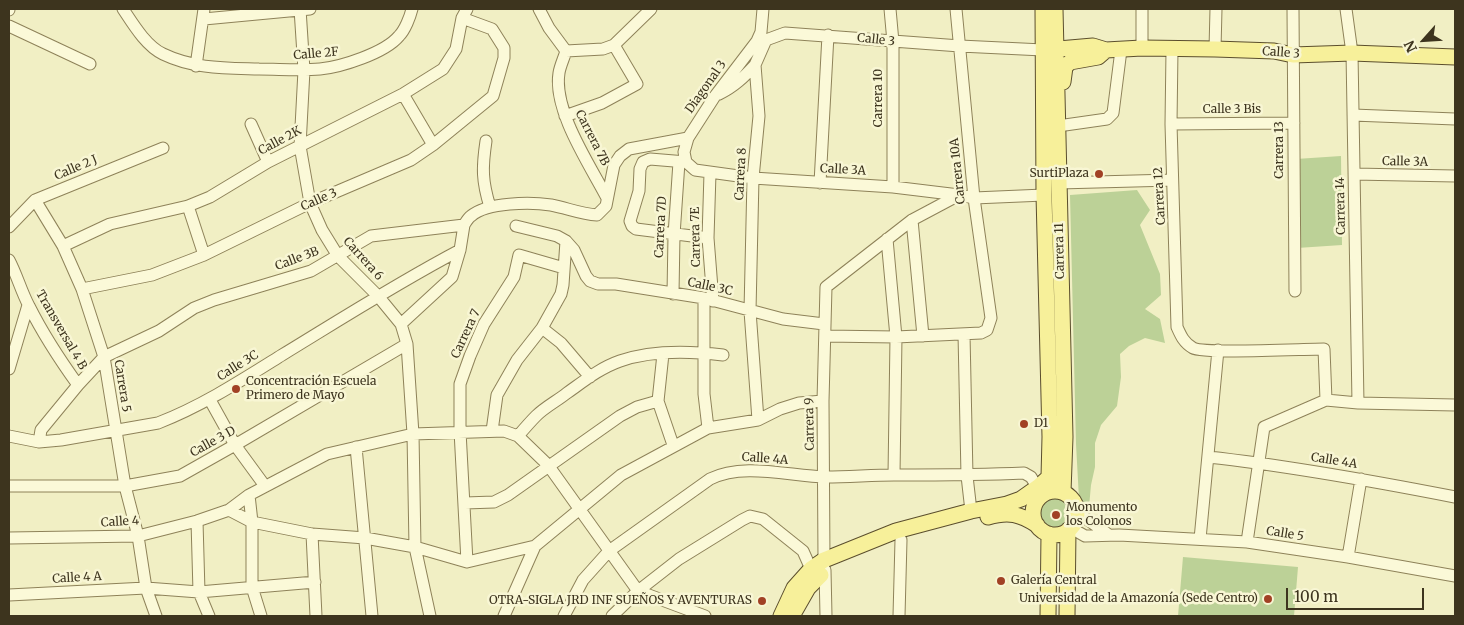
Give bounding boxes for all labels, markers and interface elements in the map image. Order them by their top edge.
north arrow [1399,15,1449,65]
street label: Calle 3 [856,31,896,49]
text: N [1400,38,1421,55]
street label: Calle 3 [1262,44,1300,62]
street label: Calle 2F [293,45,339,63]
street label: Diagonal 3 [683,58,729,116]
street label: Carrera 10 [872,69,886,127]
street label: Calle 3 Bis [1203,103,1261,117]
street label: Carrera 7B [572,108,612,168]
street label: Carrera 13 [1273,121,1287,179]
street label: Calle 2K [256,124,304,158]
street label: Carrera 10A [947,137,969,205]
street label: Carrera 8 [732,147,750,201]
street label: Calle 2 J [52,152,100,184]
street label: Calle 3A [1382,154,1428,170]
street label: Calle 3A [820,162,866,178]
place label: SurtiPlaza [1030,167,1089,181]
street label: Carrera 12 [1151,167,1169,225]
marker: SurtiPlaza [1093,168,1105,180]
street label: Carrera 14 [1333,177,1349,235]
street label: Calle 3 [299,186,339,214]
street label: Carrera 7D [652,196,670,258]
street label: Carrera 7E [688,207,704,267]
street label: Carrera 11 [1052,223,1068,279]
street label: Carrera 6 [340,234,386,284]
street label: Calle 3B [273,244,321,274]
street label: Calle 3C [686,275,734,299]
street label: Transversal 4 B [32,288,90,372]
street label: Carrera 7 [448,307,484,361]
street label: Calle 3C [215,348,261,384]
street label: Carrera 5 [111,359,133,413]
place label: Concentración Escuela Primero de Mayo [246,375,376,403]
marker: Concentración Escuela Primero de Mayo [230,383,242,395]
street label: Carrera 9 [802,397,818,451]
place label: D1 [1034,417,1048,431]
marker: D1 [1018,418,1030,430]
street label: Calle 3 D [188,424,238,460]
street label: Calle 4A [741,450,789,468]
street label: Calle 4A [1310,450,1358,472]
place label: Monumento los Colonos [1066,501,1137,529]
marker: Monumento los Colonos [1050,509,1062,521]
street label: Calle 4 [100,514,140,530]
street label: Calle 5 [1265,524,1305,544]
street label: Calle 4 A [52,570,102,586]
place label: Galería Central [1011,574,1097,588]
marker: Galería Central [995,575,1007,587]
scale bar [1289,578,1426,610]
text: 100 m [1294,587,1338,606]
place label: Universidad de la Amazonía (Sede Centro) [1019,592,1258,606]
marker: Universidad de la Amazonía (Sede Centro) [1262,593,1274,605]
place label: OTRA-SIGLA JRD INF SUEÑOS Y AVENTURAS [489,594,752,608]
marker: OTRA-SIGLA JRD INF SUEÑOS Y AVENTURAS [756,595,768,607]

